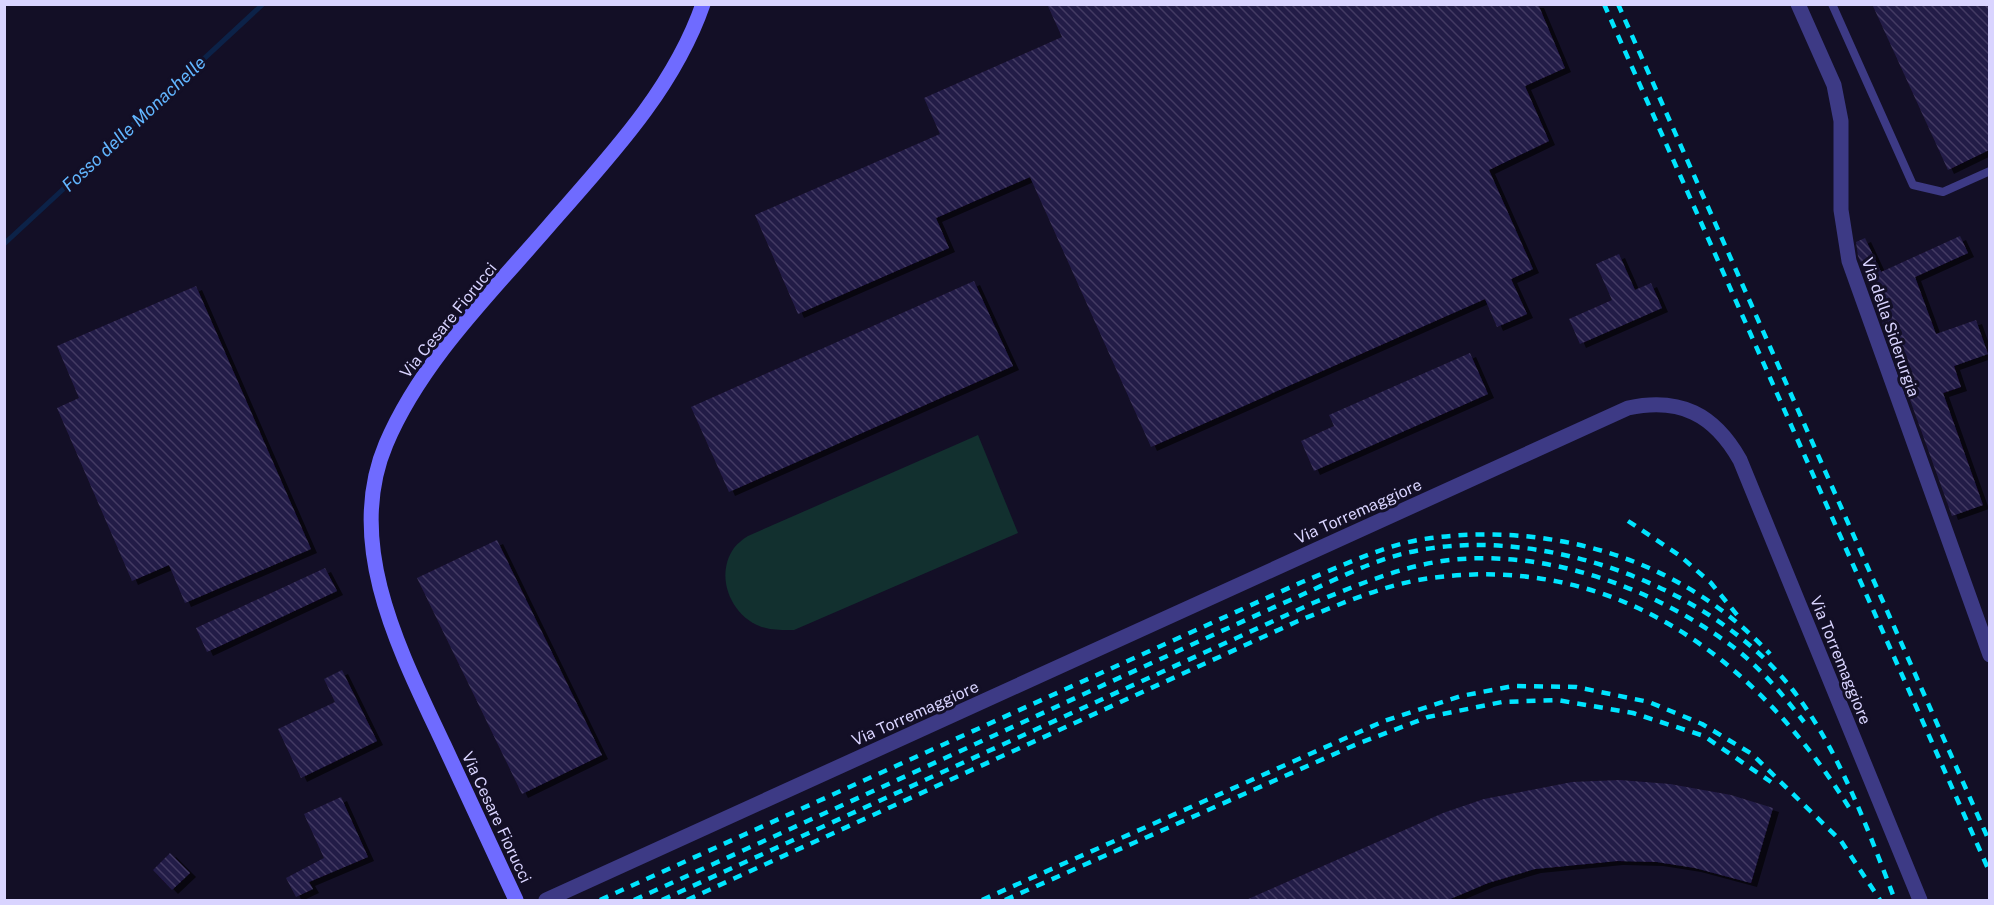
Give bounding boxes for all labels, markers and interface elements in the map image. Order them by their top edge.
water label: Fosso delle Monachelle [57,51,210,196]
street label: Via della Siderurgia [1858,255,1923,399]
street label: Via Cesare Fiorucci [396,259,501,382]
street label: Via Torremaggiore [1292,475,1425,548]
street label: Via Torremaggiore [1806,593,1875,727]
street label: Via Torremaggiore [849,677,982,750]
street label: Via Cesare Fiorucci [458,749,535,886]

